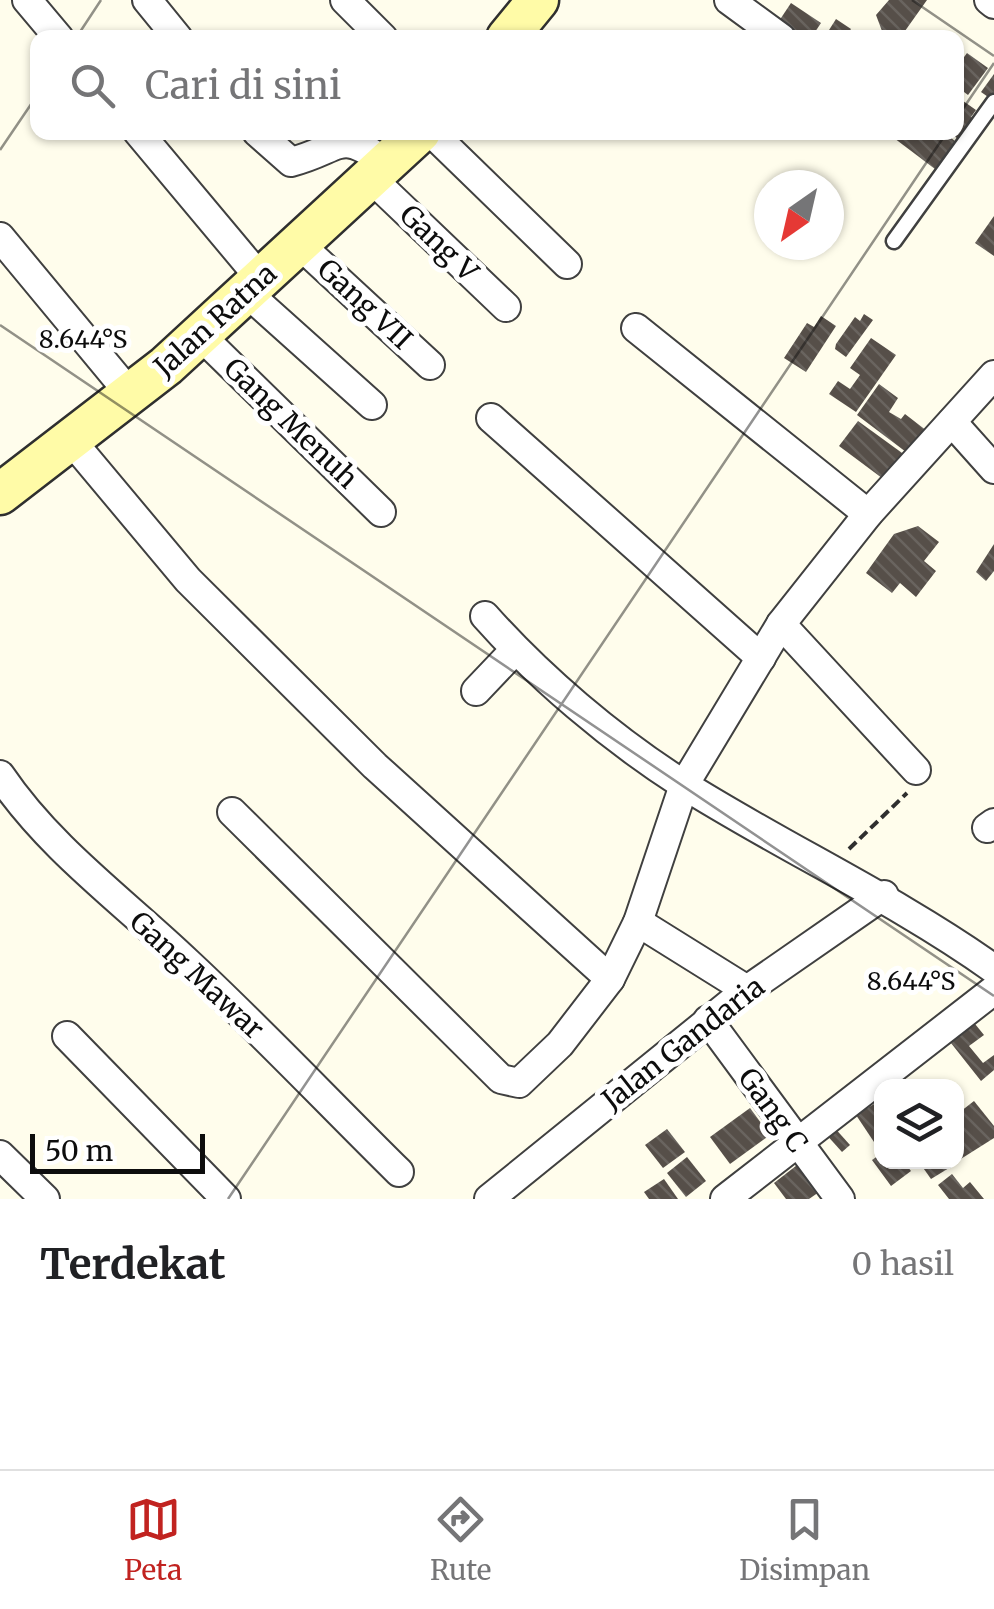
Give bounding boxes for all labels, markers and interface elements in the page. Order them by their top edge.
search box [30,30,964,140]
icon: search [65,58,120,113]
text: Cari di sini [145,62,341,109]
north arrow [754,170,844,260]
street label: Gang V [392,197,487,290]
street label: Gang VII [310,251,420,357]
street label: Jalan Ratna [145,255,284,385]
text: 8.644°S [39,323,127,355]
street label: Gang Menuh [216,350,366,496]
street label: Gang Mawar [122,904,272,1046]
text: 8.644°S [867,965,955,997]
street label: Jalan Gandaria [594,968,771,1118]
street label: Gang C [730,1061,816,1159]
map controls [874,1079,964,1169]
button: layers [874,1079,964,1169]
scale bar [30,1129,205,1174]
text: 50 m [45,1133,113,1169]
text: Terdekat [40,1238,226,1290]
text: 0 hasil [852,1244,954,1284]
tab: Peta [124,1492,182,1588]
tab: Rute [430,1492,491,1588]
tab: Disimpan [739,1492,870,1588]

